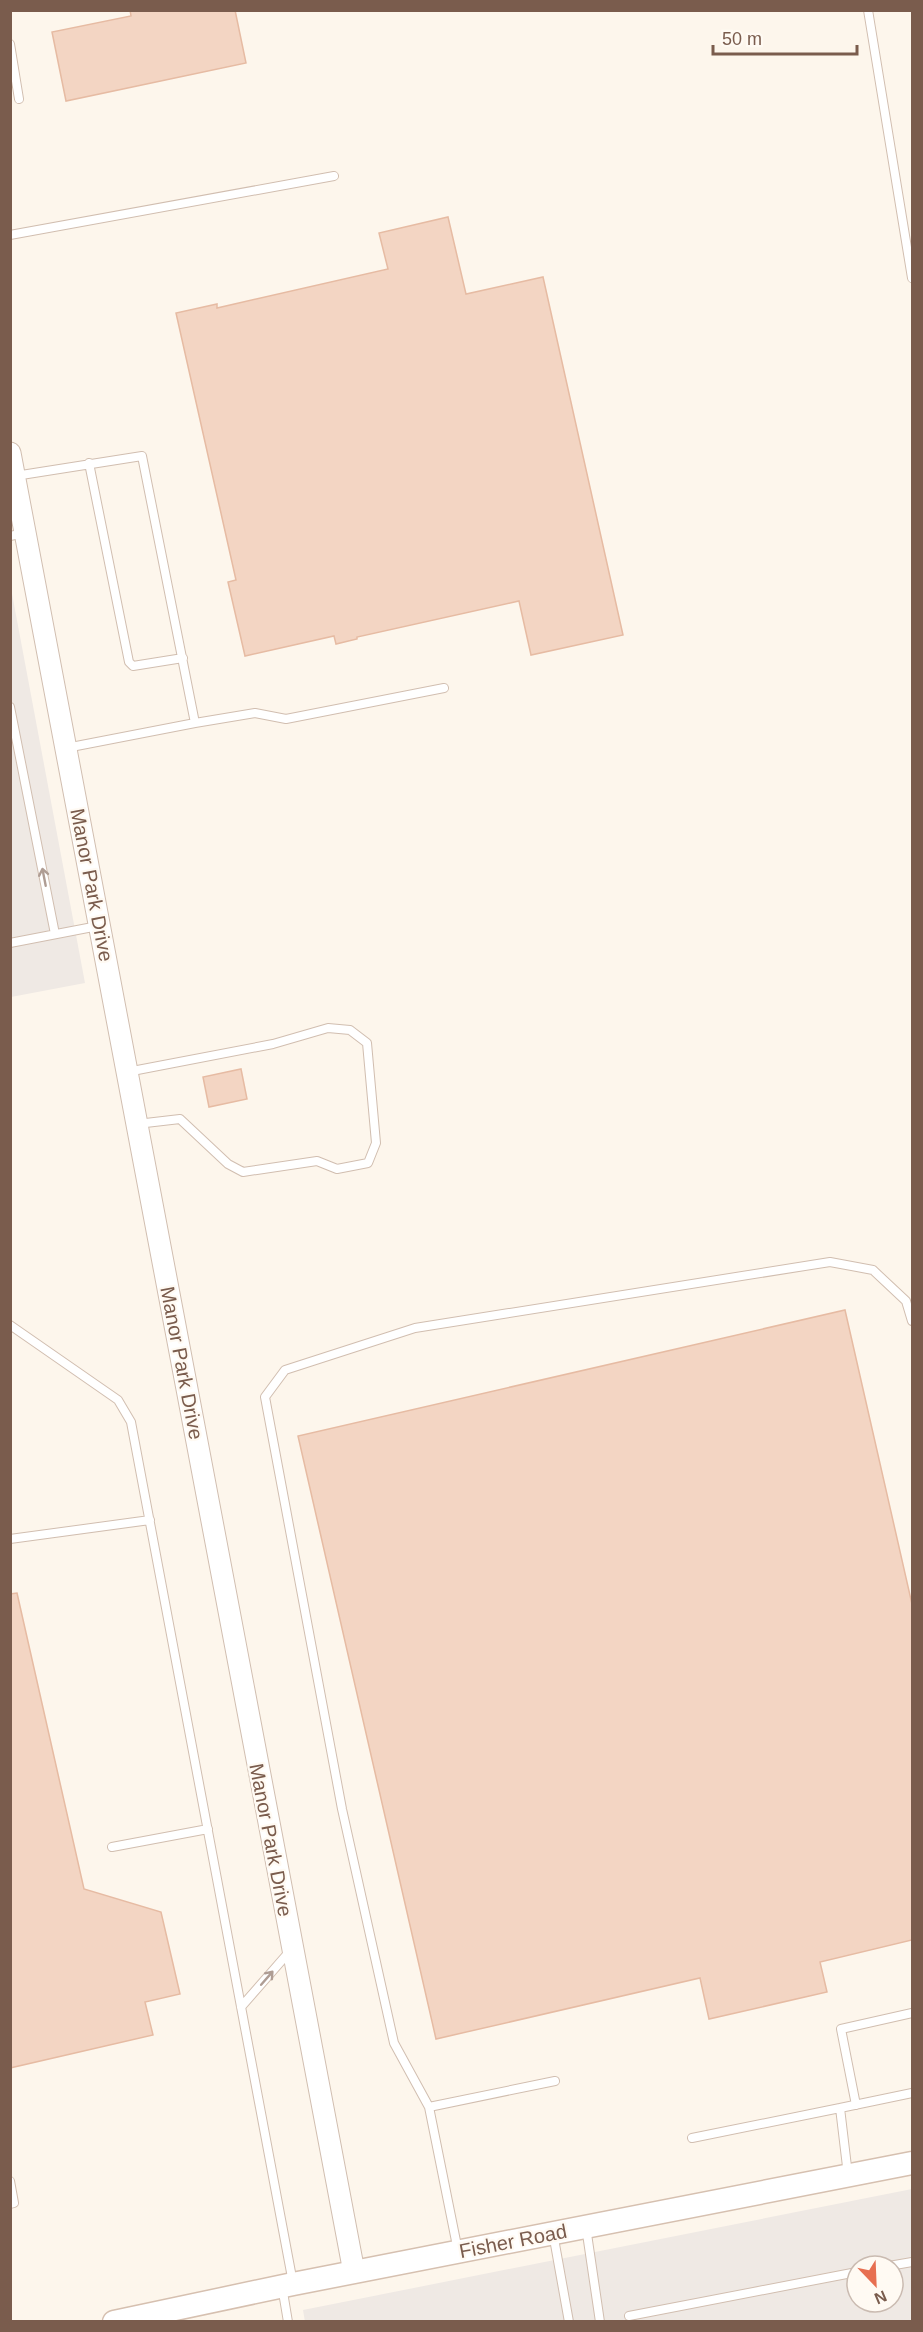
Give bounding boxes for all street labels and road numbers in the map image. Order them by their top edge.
street label: Manor Park Drive [66,807,118,963]
street label: Manor Park Drive [156,1285,208,1441]
street label: Manor Park Drive [245,1762,297,1918]
street label: Fisher Road [457,2220,569,2262]

